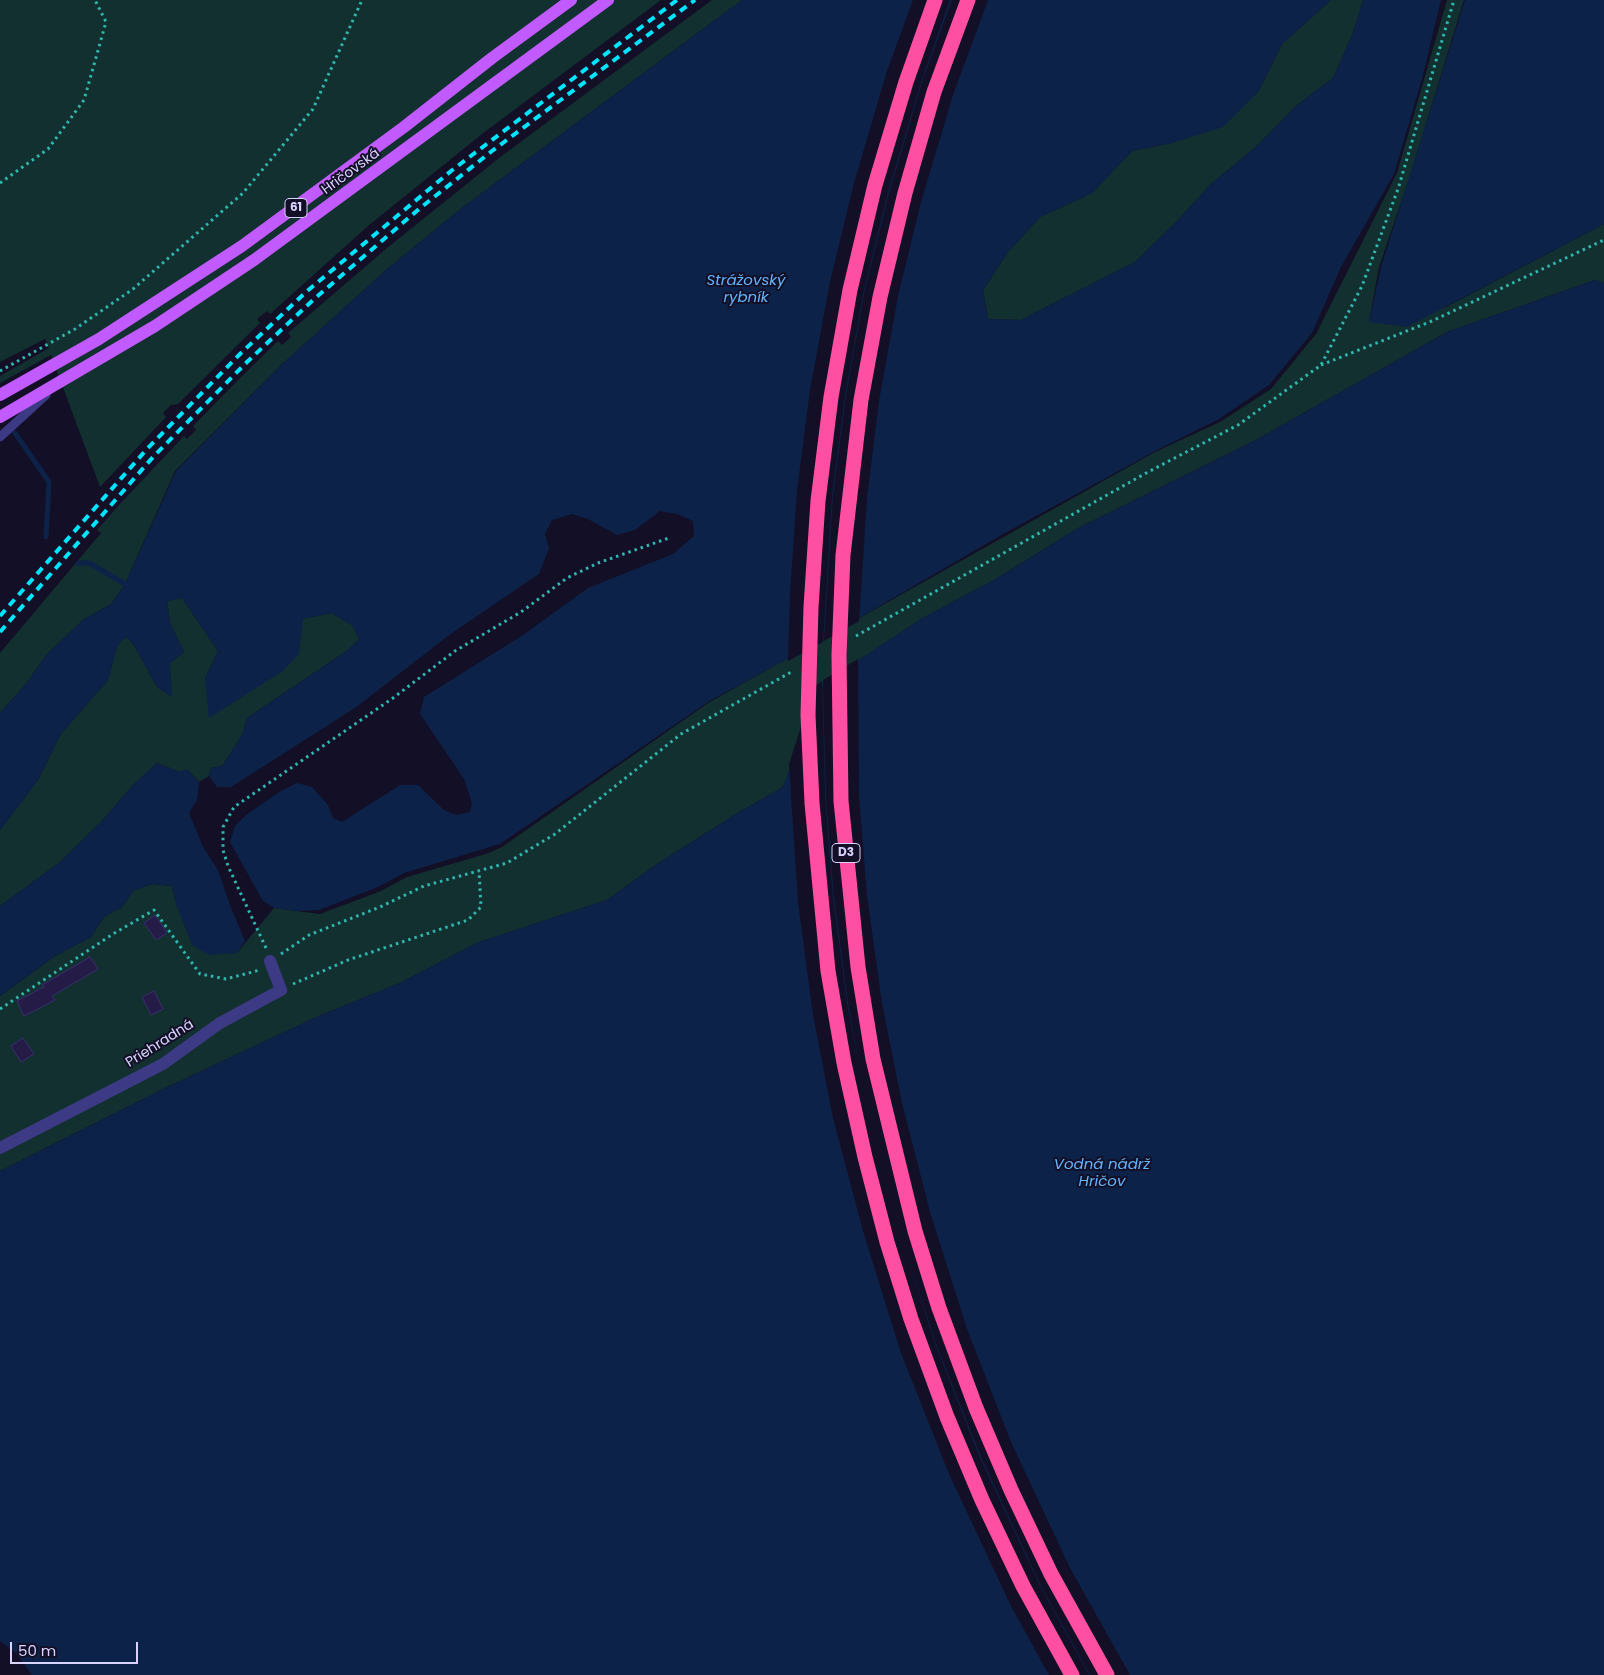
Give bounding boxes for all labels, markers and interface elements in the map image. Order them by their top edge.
street label: Hričovská [319,145,383,199]
road number: 61 [285,198,307,218]
water label: Strážovský rybník [707,272,785,307]
road number: D3 [832,844,860,862]
street label: Priehradná [123,1016,197,1072]
water label: Vodná nádrž Hričov [1054,1156,1150,1191]
scale bar [12,1632,140,1664]
text: 50 m [18,1640,56,1661]

